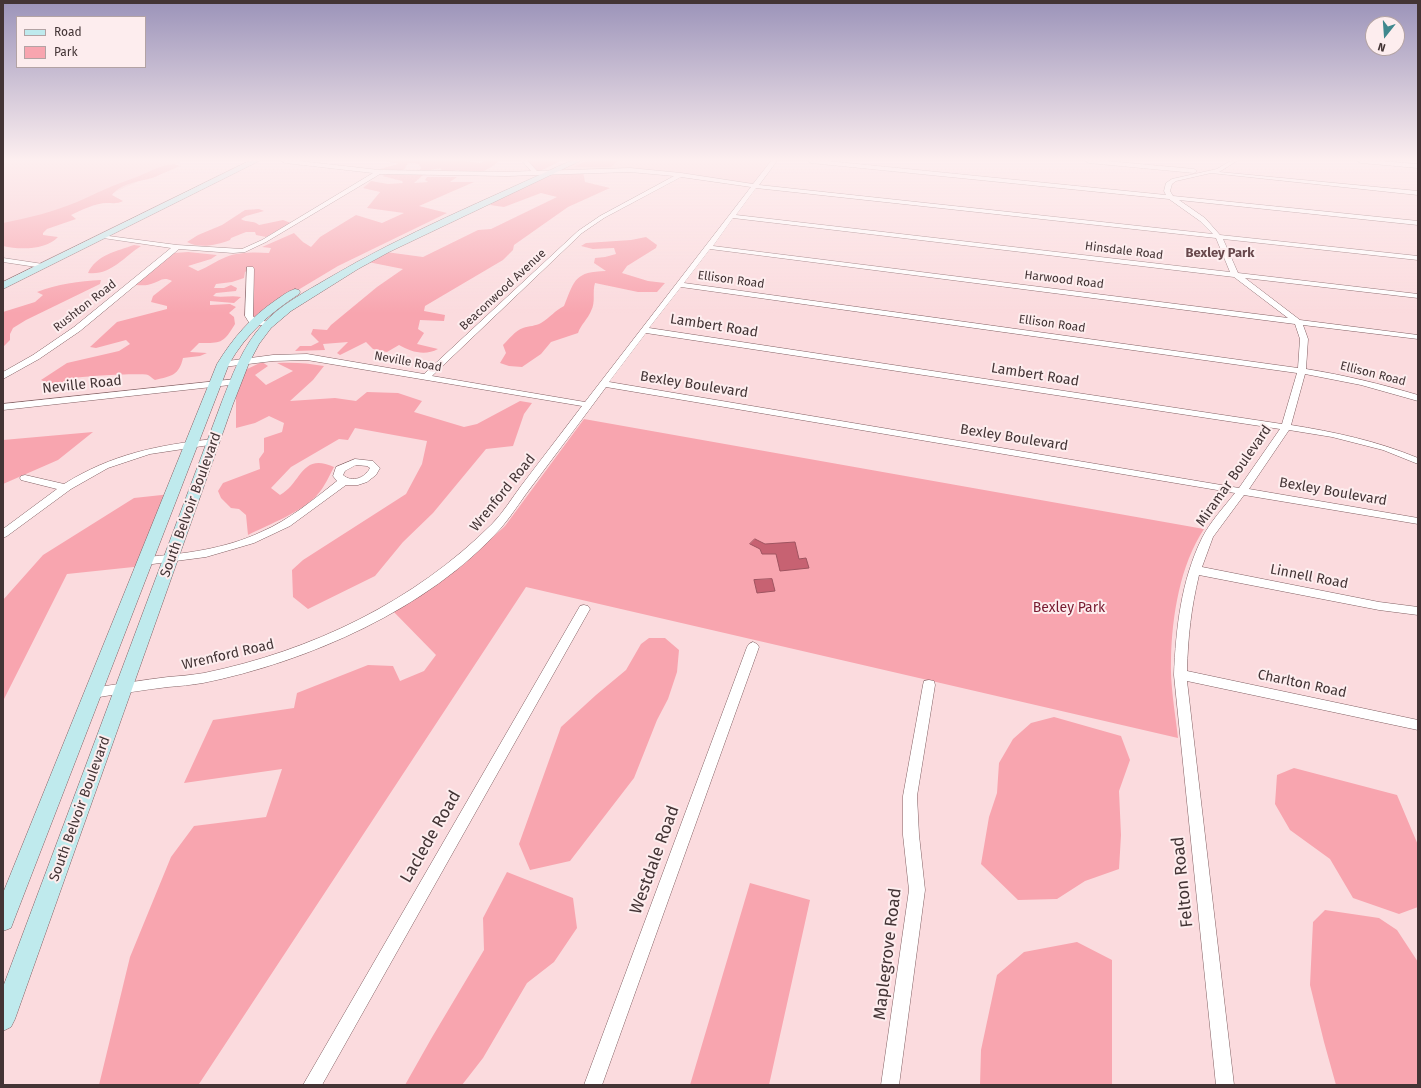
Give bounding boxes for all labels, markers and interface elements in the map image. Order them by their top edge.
legend [16,16,146,68]
north arrow [1365,16,1405,56]
text: Road [54,25,82,39]
text: N [1376,40,1387,54]
text: Park [54,45,78,59]
street label: Hinsdale Road [1084,239,1164,263]
district label: Bexley Park [1185,245,1255,261]
street label: Beaconwood Avenue [457,246,549,334]
street label: Ellison Road [697,268,765,292]
street label: Harwood Road [1023,268,1105,292]
street label: Rushton Road [51,277,119,335]
street label: Lambert Road [669,311,759,341]
street label: Ellison Road [1018,312,1086,336]
street label: Neville Road [373,349,443,375]
street label: Ellison Road [1339,359,1407,389]
street label: Lambert Road [990,360,1080,390]
street label: Bexley Boulevard [639,368,749,402]
street label: Neville Road [41,372,123,398]
street label: Bexley Boulevard [959,421,1069,455]
street label: Miramar Boulevard [1193,422,1275,530]
street label: South Belvoir Boulevard [157,430,225,580]
street label: Wrenford Road [467,451,539,535]
street label: Bexley Boulevard [1278,474,1388,510]
street label: Linnell Road [1269,561,1349,593]
park label: Bexley Park [1033,600,1105,616]
street label: Wrenford Road [180,636,276,674]
street label: Charlton Road [1256,666,1348,702]
street label: South Belvoir Boulevard [46,734,114,884]
street label: Laclede Road [396,787,466,887]
street label: Westdale Road [626,803,684,917]
street label: Felton Road [1168,835,1198,929]
street label: Maplegrove Road [870,887,906,1021]

